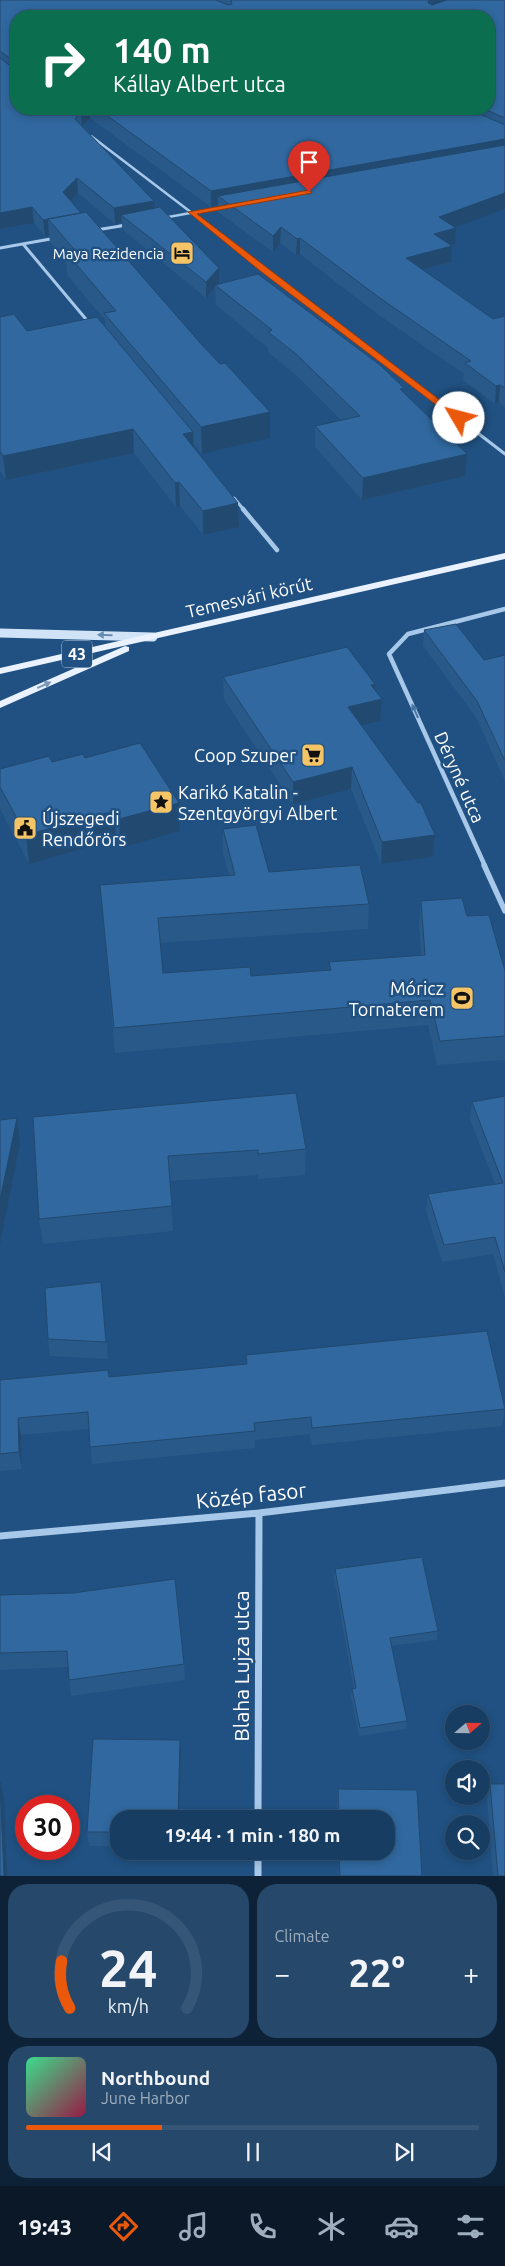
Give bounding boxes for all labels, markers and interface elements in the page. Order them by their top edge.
icon: right [30,30,95,95]
text: 140 m [113,30,211,70]
text: Kállay Albert utca [113,71,286,96]
pin [288,141,330,192]
icon: arrive [295,148,323,176]
hotel icon: Maya Rezidencia [169,240,195,266]
place label: Maya Rezidencia [53,245,164,262]
position arrow [432,391,484,443]
street label: Temesvári körút [184,573,314,621]
one-way arrow [97,631,113,639]
road number: 43 [62,641,92,668]
one-way arrow [37,680,51,688]
one-way arrow [410,704,418,718]
street label: Déryné utca [431,728,489,826]
supermarket icon: Coop Szuper [300,742,326,768]
place label: Coop Szuper [194,745,296,765]
place label: Karikó Katalin - Szentgyörgyi Albert [178,782,337,823]
place icon: Karikó Katalin - Szentgyörgyi Albert [148,789,174,815]
place label: Újszegedi Rendőrörs [42,807,127,849]
public building icon: Újszegedi Rendőrörs [12,815,38,841]
place label: Móricz Tornaterem [349,978,444,1019]
sports icon: Móricz Tornaterem [449,985,475,1011]
street label: Közép fasor [195,1477,307,1513]
street label: Blaha Lujza utca [229,1591,253,1741]
north arrow [445,1705,490,1750]
map controls [445,1705,490,1860]
button: sound [445,1760,490,1805]
speed limit sign: 30 [15,1795,80,1860]
button: search [445,1815,490,1860]
text: 19:44 · 1 min · 180 m [165,1824,340,1846]
text: Climate [275,1927,330,1945]
text: 24 [99,1939,158,1997]
text: 22° [349,1952,405,1994]
text: − [275,1958,290,1989]
text: + [463,1958,479,1989]
text: km/h [108,1996,149,2016]
text: Northbound [101,2067,210,2089]
text: June Harbor [101,2089,190,2107]
icon: previous [88,2138,116,2166]
icon: pause [239,2138,267,2166]
icon: next [390,2138,418,2166]
icon: directions [106,2209,141,2244]
icon: music [176,2209,211,2244]
icon: phone [245,2209,280,2244]
icon: climate [314,2209,349,2244]
icon: car [384,2209,419,2244]
icon: filters [453,2209,488,2244]
text: 19:43 [17,2214,72,2239]

